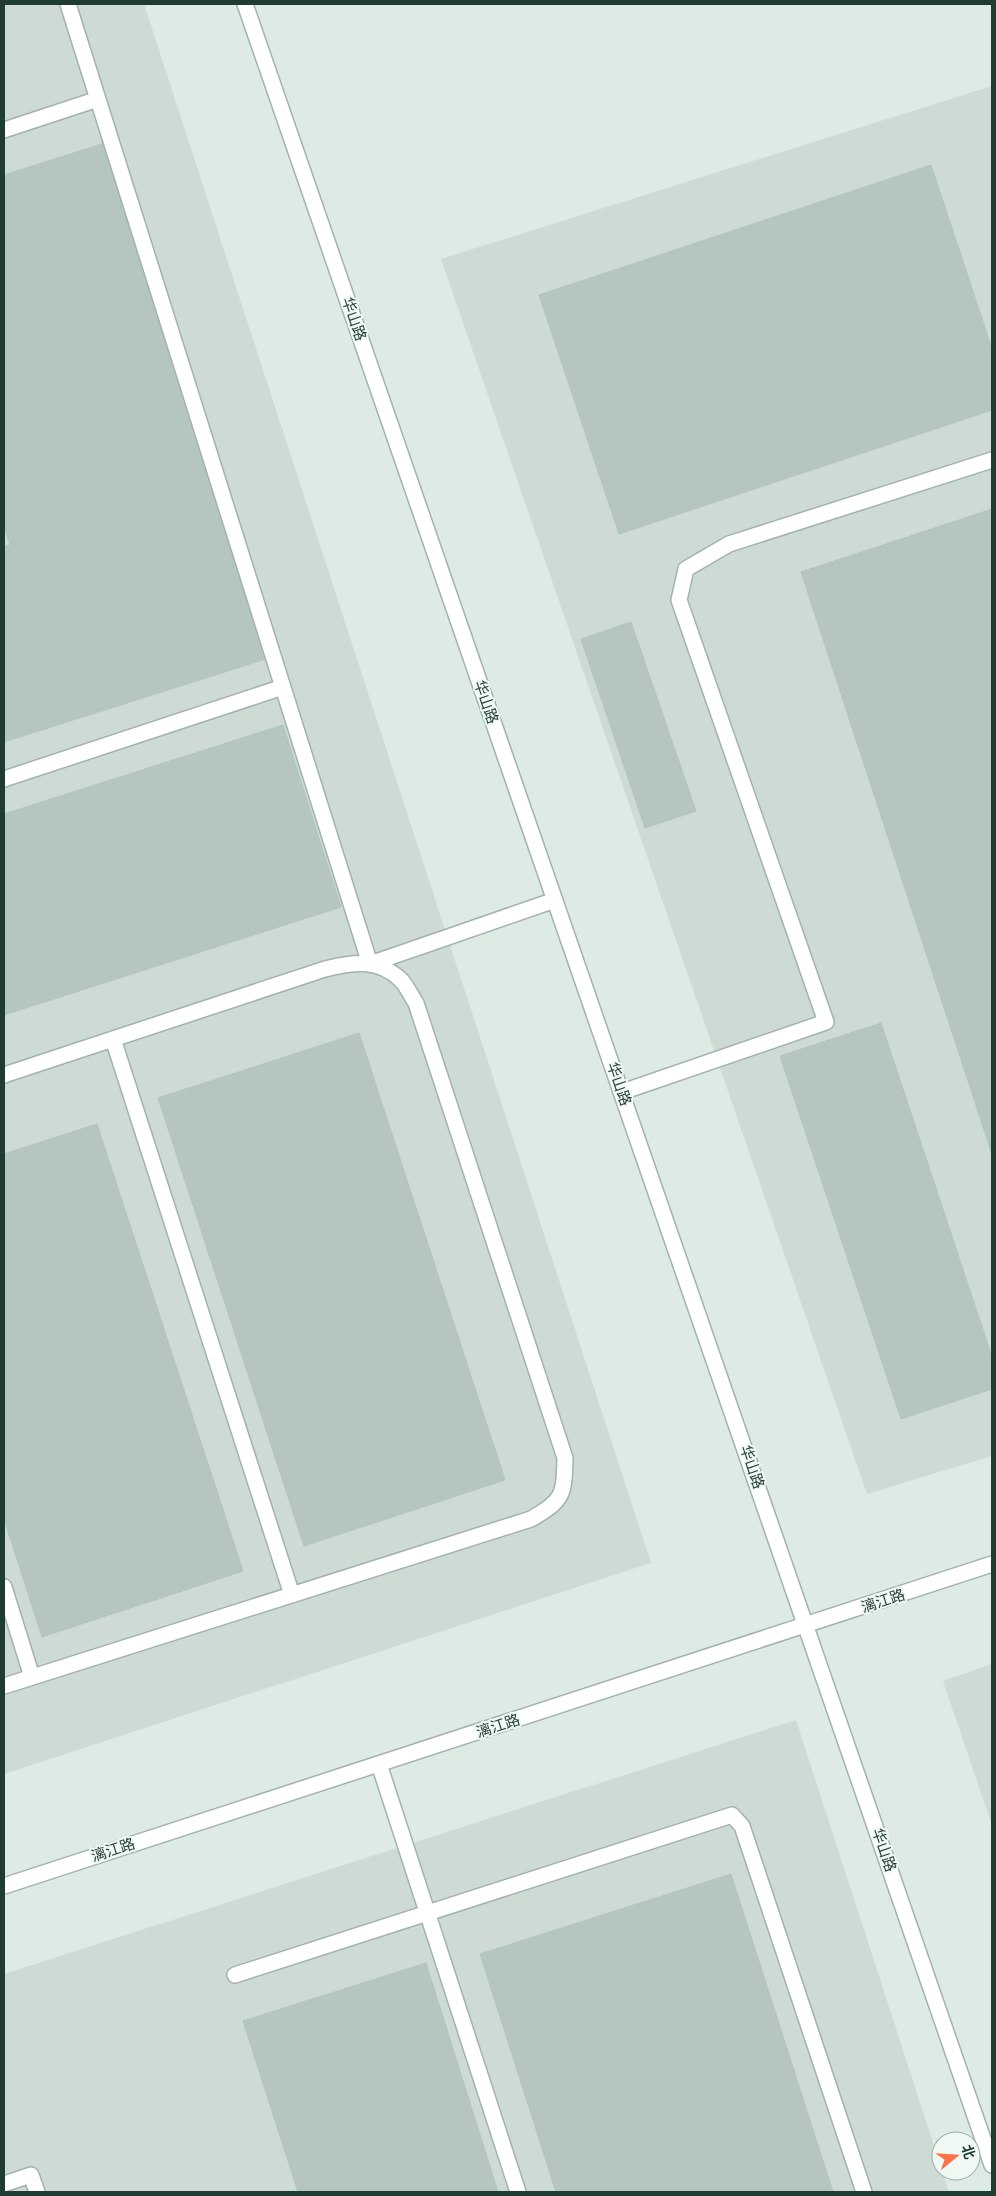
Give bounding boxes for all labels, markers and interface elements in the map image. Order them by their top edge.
street label: 华山路 [338,294,371,343]
street label: 华山路 [470,677,503,726]
street label: 华山路 [603,1059,636,1108]
street label: 华山路 [736,1442,769,1491]
street label: 漓江路 [859,1585,907,1617]
street label: 漓江路 [474,1710,522,1742]
street label: 华山路 [868,1825,901,1874]
street label: 漓江路 [89,1834,137,1866]
north arrow [931,2131,981,2181]
text: 北 [958,2143,979,2161]

